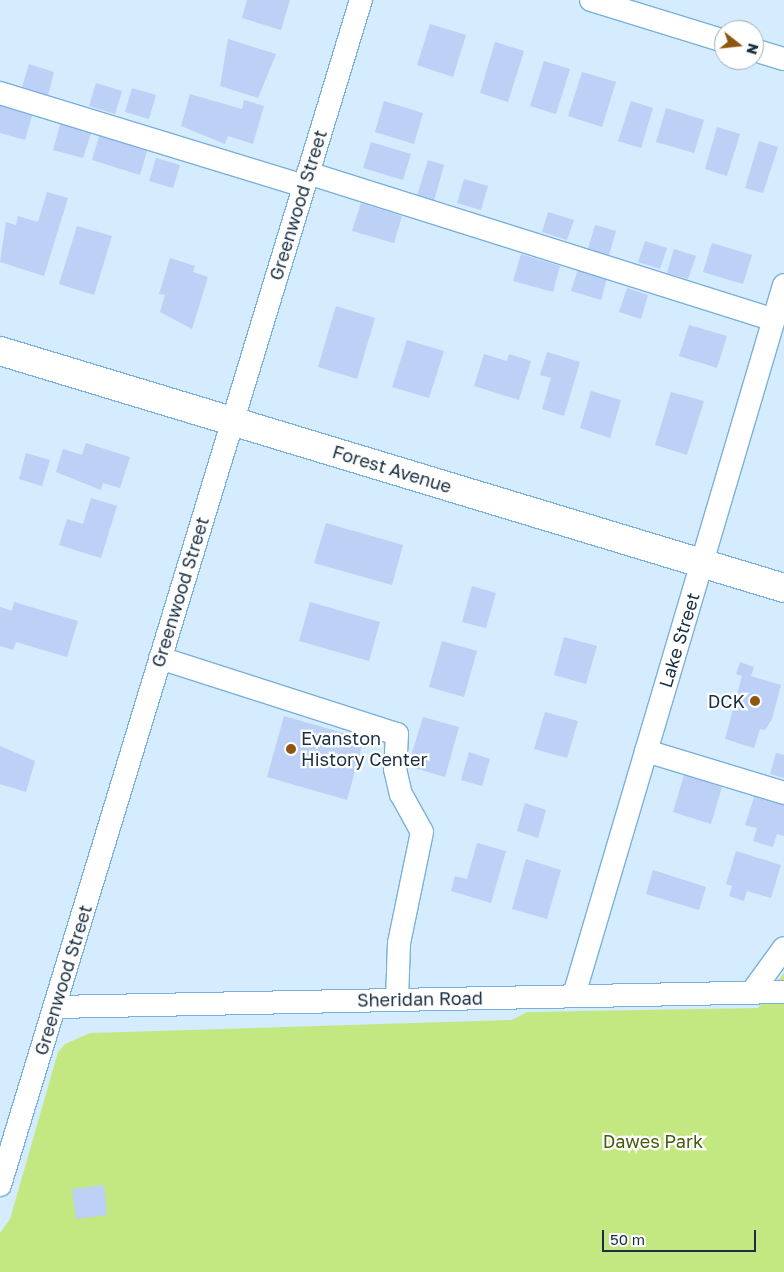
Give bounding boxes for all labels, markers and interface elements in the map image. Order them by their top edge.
north arrow [714,20,764,70]
text: N [743,42,763,56]
street label: Greenwood Street [265,127,331,283]
street label: Forest Avenue [330,441,454,497]
street label: Greenwood Street [147,514,213,670]
street label: Lake Street [654,590,704,690]
place label: DCK [708,690,745,712]
marker: DCK [749,695,761,707]
place label: Evanston History Center [301,728,427,771]
marker: Evanston History Center [285,743,297,755]
street label: Greenwood Street [30,902,96,1058]
street label: Sheridan Road [357,987,483,1011]
park label: Dawes Park [603,1130,703,1152]
scale bar [604,1220,758,1252]
text: 50 m [610,1230,645,1248]

